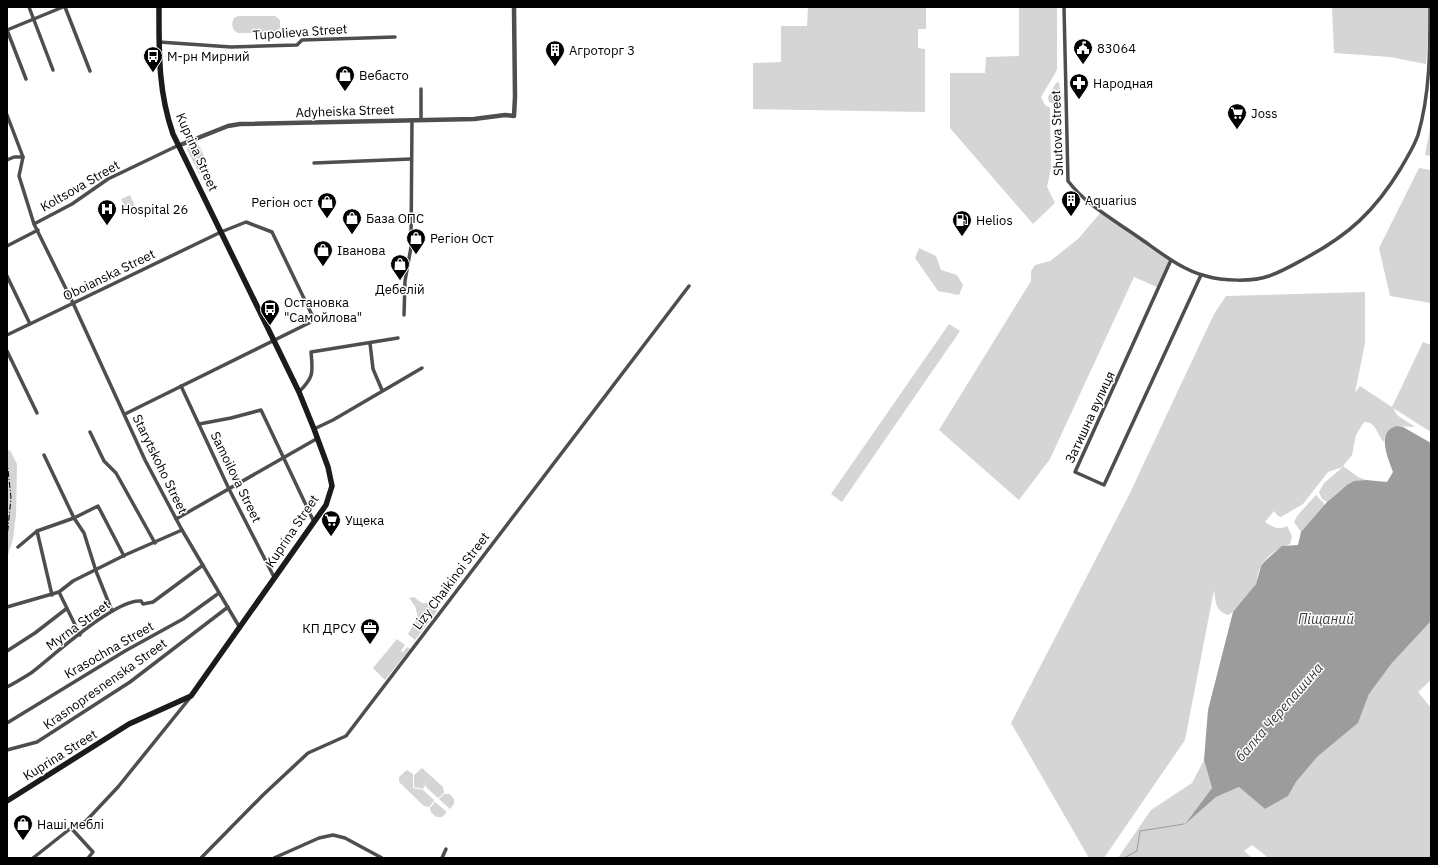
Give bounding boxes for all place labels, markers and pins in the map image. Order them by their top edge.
public building icon: 83064 [1072,37,1094,65]
building icon: Агроторг 3 [544,39,566,67]
place label: 83064 [1097,40,1136,57]
place label: Агроторг 3 [569,42,635,59]
bus stop icon: М-рн Мирний [142,45,164,73]
place label: М-рн Мирний [167,48,250,65]
shop icon: Вебасто [334,64,356,92]
place label: Вебасто [359,67,409,84]
pharmacy icon: Народная [1068,72,1090,100]
place label: Народная [1093,75,1153,92]
supermarket icon: Joss [1226,102,1248,130]
place label: Joss [1251,105,1278,122]
building icon: Aquarius [1060,189,1082,217]
shop icon: Регіон ост [316,191,338,219]
place label: Aquarius [1085,192,1137,209]
place label: Регіон ост [251,194,313,211]
hospital icon: Hospital 26 [96,198,118,226]
place label: Hospital 26 [121,201,188,218]
shop icon: База ОПС [341,207,363,235]
fuel station icon: Helios [951,209,973,237]
place label: База ОПС [366,210,424,227]
place label: Helios [976,212,1013,229]
shop icon: Регіон Ост [405,227,427,255]
place label: Регіон Ост [430,230,494,247]
shop icon: Іванова [312,239,334,267]
place label: Іванова [337,242,385,259]
shop icon: Дебелій [389,253,411,281]
place label: Дебелій [375,281,425,298]
place label: Остановка "Самойлова" [284,294,362,326]
bus stop icon: Остановка "Самойлова" [259,298,281,326]
supermarket icon: Ущека [320,509,342,537]
place label: Ущека [345,512,384,529]
office icon: КП ДРСУ [359,617,381,645]
place label: КП ДРСУ [302,620,356,637]
shop icon: Наші меблі [12,813,34,841]
place label: Наші меблі [37,816,104,833]

